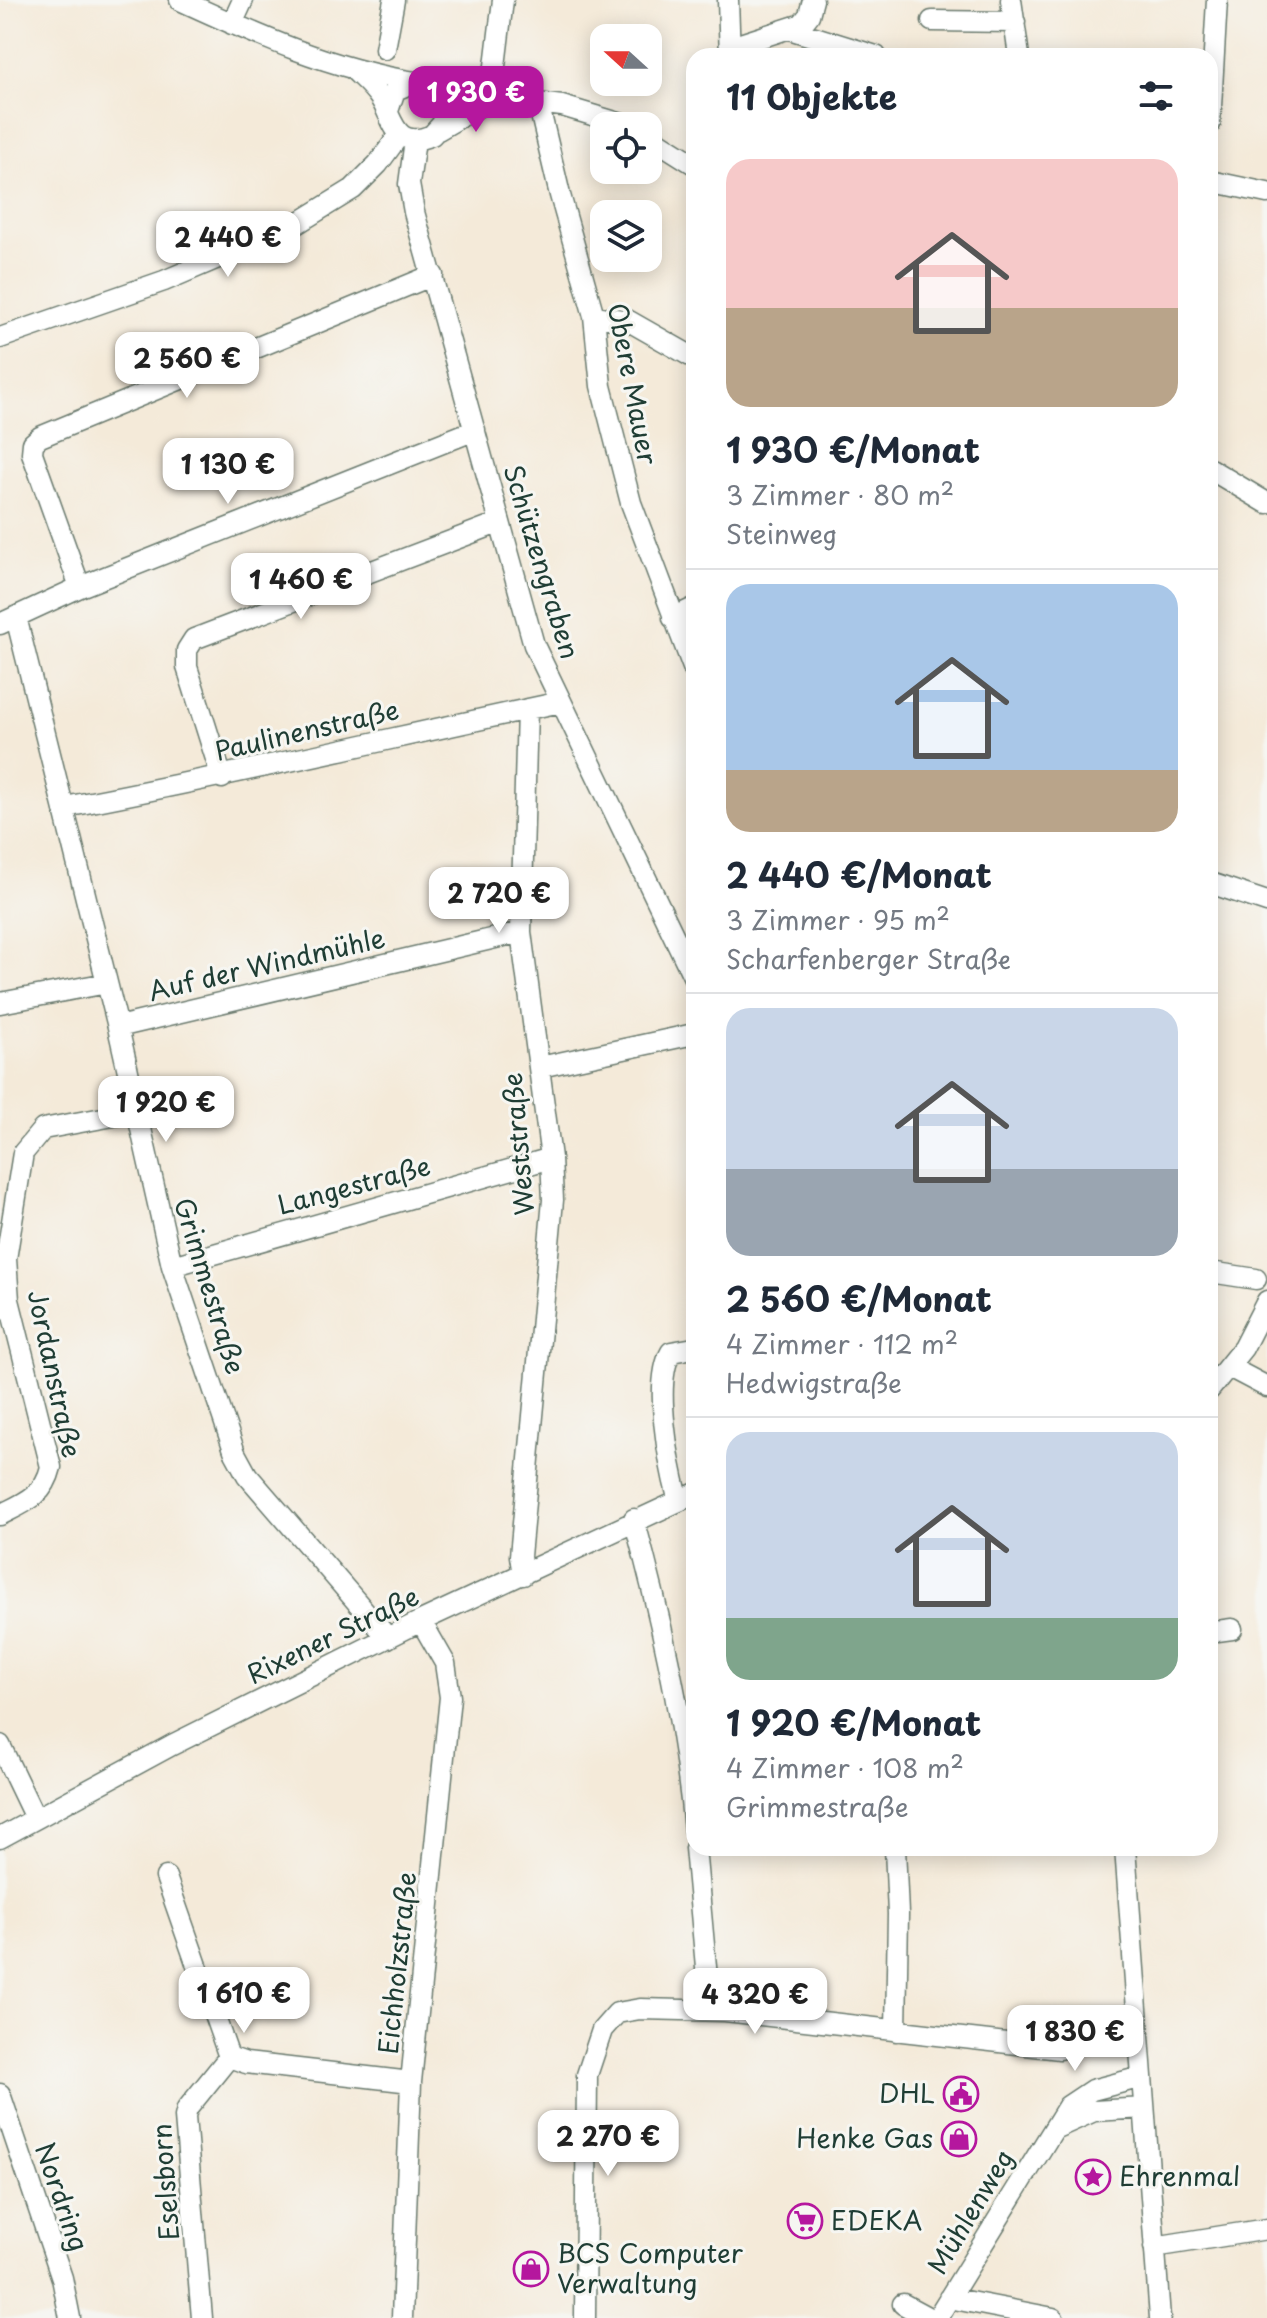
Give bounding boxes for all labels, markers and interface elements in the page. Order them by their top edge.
north arrow [590,24,662,96]
map controls [590,24,662,272]
pin: 1 930 € [402,66,550,134]
text: 11 Objekte [726,70,897,122]
text: 1 930 € [427,72,525,111]
icon: filters [1134,74,1178,118]
button: locate [590,112,662,184]
button: layers [590,200,662,272]
pin: 2 440 € [154,211,302,279]
icon: home [880,211,1024,355]
text: 2 440 € [174,217,282,256]
street label: Obere Mauer [599,300,668,469]
pin: 2 560 € [113,332,261,400]
text: 2 560 € [133,338,241,377]
text: 1 930 €/Monat [726,423,980,475]
pin: 1 130 € [154,438,302,506]
text: 1 130 € [181,444,275,483]
street label: Schützengraben [494,460,591,664]
text: 3 Zimmer · 80 m² [726,475,954,514]
text: Steinweg [726,514,837,553]
pin: 1 460 € [227,553,375,621]
text: 1 460 € [249,559,353,598]
icon: home [880,636,1024,780]
street label: Paulinenstraße [211,689,403,770]
text: 2 440 €/Monat [726,848,992,900]
pin: 2 720 € [425,867,573,935]
text: 2 720 € [447,873,551,912]
text: 3 Zimmer · 95 m² [726,900,950,939]
street label: Auf der Windmühle [145,917,389,1010]
text: Scharfenberger Straße [726,939,1011,978]
icon: home [880,1060,1024,1204]
street label: Weststraße [492,1071,543,1217]
pin: 1 920 € [92,1076,240,1144]
text: 1 920 € [116,1082,216,1121]
street label: Langestraße [273,1145,434,1224]
street label: Grimmestraße [165,1193,256,1379]
text: 2 560 €/Monat [726,1272,992,1324]
street label: Jordanstraße [19,1286,92,1461]
text: 4 Zimmer · 112 m² [726,1324,958,1363]
text: Hedwigstraße [726,1363,902,1402]
icon: home [880,1484,1024,1628]
street label: Rixener Straße [240,1576,425,1693]
text: 1 920 €/Monat [726,1696,981,1748]
text: 4 Zimmer · 108 m² [726,1748,964,1787]
text: Grimmestraße [726,1787,908,1826]
street label: Eichholzstraße [368,1870,425,2056]
pin: 1 610 € [170,1967,318,2035]
pin: 4 320 € [681,1968,829,2036]
text: 1 610 € [197,1973,291,2012]
text: 4 320 € [701,1974,809,2013]
pin: 1 830 € [1001,2005,1149,2073]
text: 1 830 € [1025,2011,1125,2050]
place label: DHL [879,2073,935,2112]
public building icon: DHL [942,2075,980,2113]
pin: 2 270 € [534,2110,682,2178]
text: 2 270 € [556,2116,660,2155]
place label: Henke Gas [796,2118,933,2157]
shop icon: Henke Gas [940,2120,978,2158]
street label: Eselsborn [141,2122,188,2242]
street label: Nordring [26,2137,99,2256]
street label: Mühlenweg [917,2141,1022,2281]
place label: Ehrenmal [1119,2156,1240,2195]
place icon: Ehrenmal [1074,2158,1112,2196]
place label: EDEKA [831,2200,922,2239]
supermarket icon: EDEKA [786,2202,824,2240]
place label: BCS Computer Verwaltung [557,2233,744,2302]
shop icon: BCS Computer Verwaltung [512,2250,550,2288]

